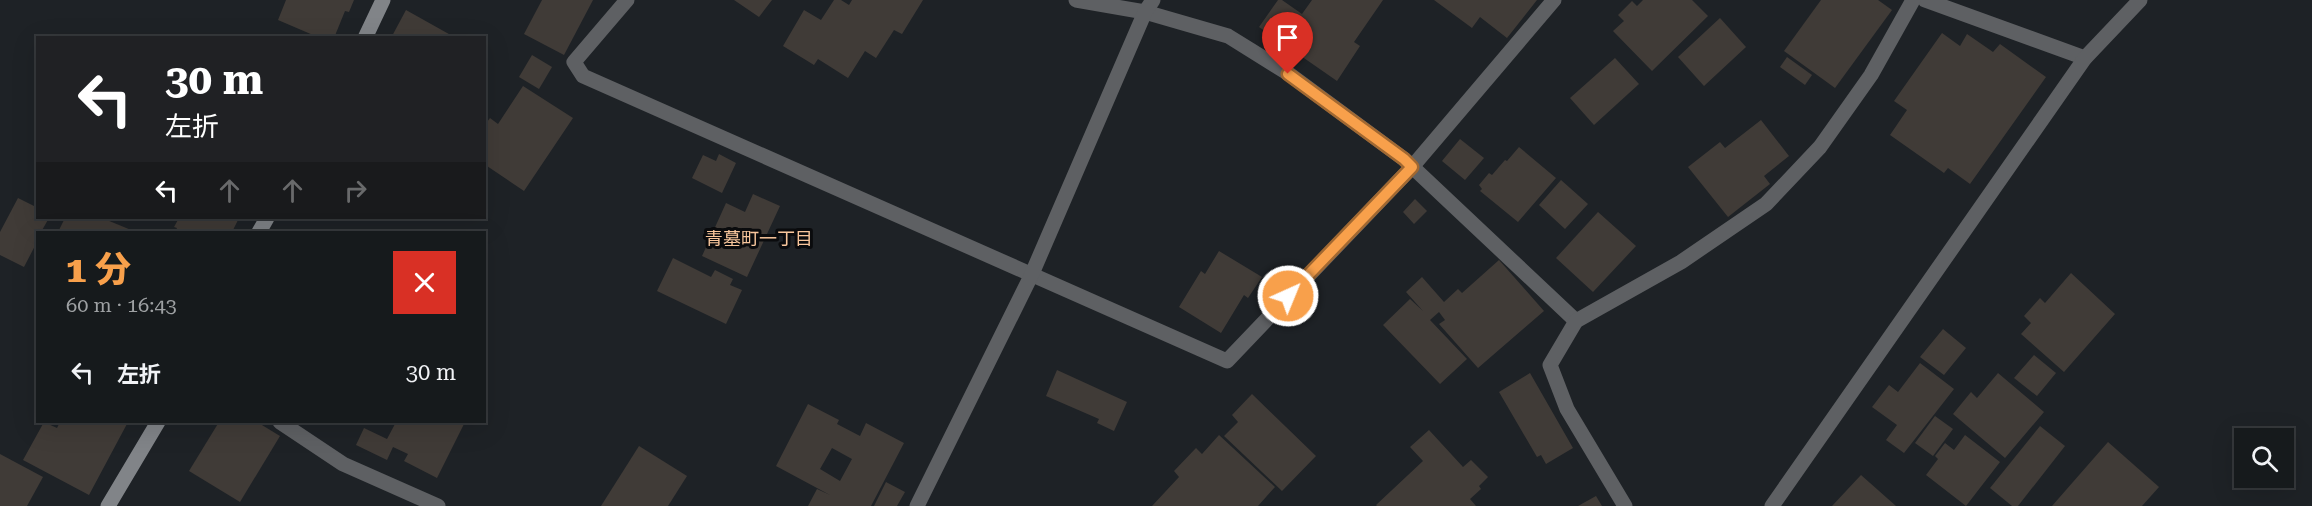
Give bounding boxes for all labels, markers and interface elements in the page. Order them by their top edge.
pin [1262,12,1313,74]
icon: arrive [1271,21,1304,54]
text: 30 m [165,55,263,104]
icon: left [66,60,144,138]
text: 左折 [165,111,219,143]
icon: left [150,174,183,207]
icon: ahead [213,174,246,207]
icon: ahead [276,174,309,207]
icon: right [339,174,372,207]
district label: 青墓町一丁目 [705,228,813,249]
text: 1 分 [66,249,131,291]
button: close [393,251,456,314]
position arrow [1256,264,1320,328]
text: 60 m · 16:43 [66,293,177,317]
icon: left [66,356,99,389]
text: 30 m [406,360,456,385]
text: 左折 [117,362,161,387]
map controls [2234,428,2294,488]
button: search [2234,428,2294,488]

